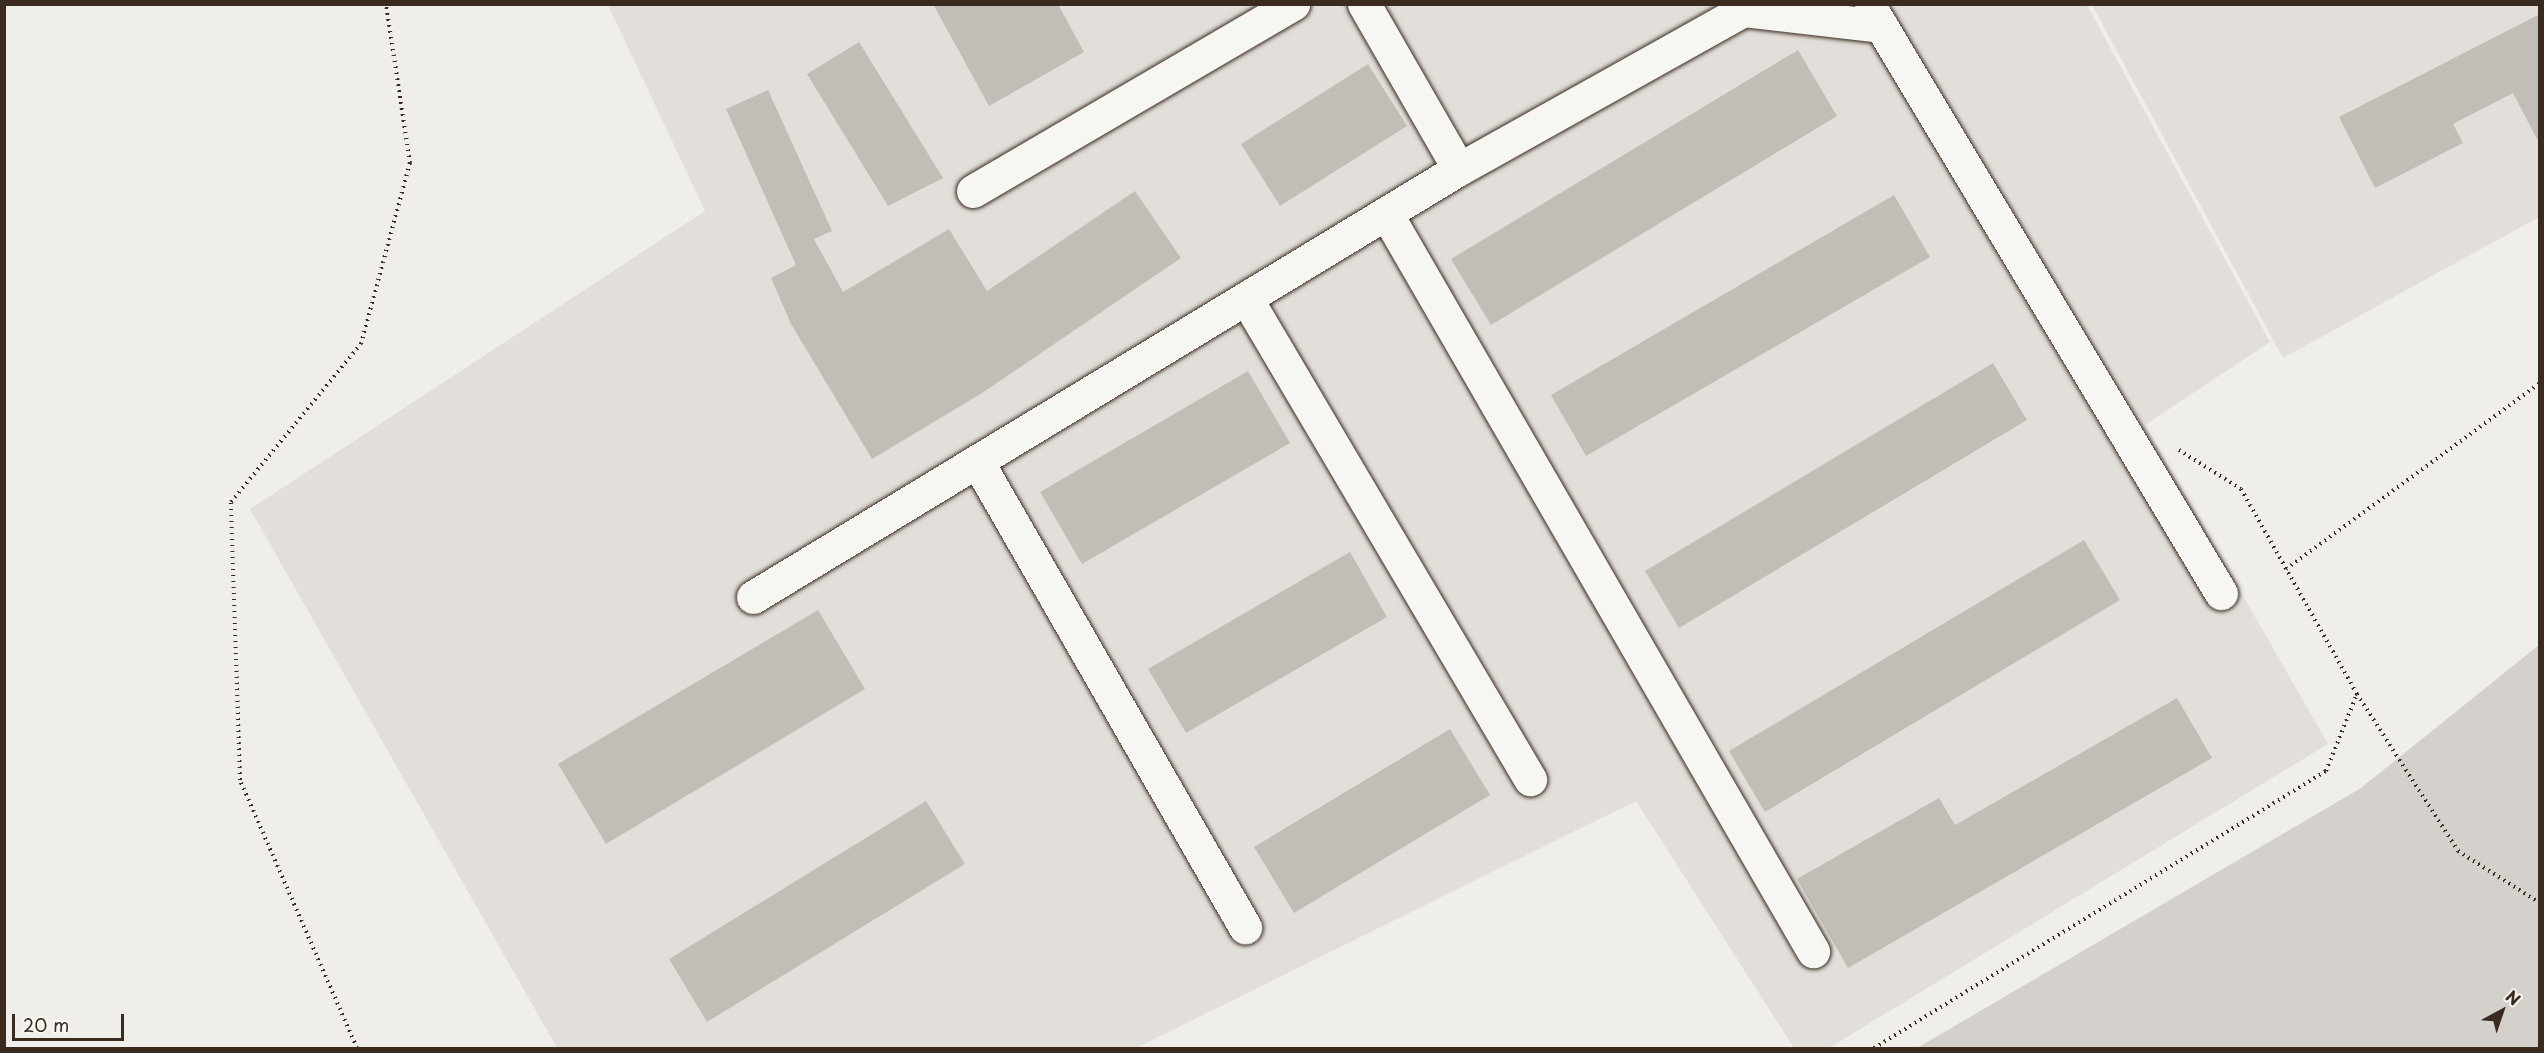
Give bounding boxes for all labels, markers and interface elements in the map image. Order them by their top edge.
north arrow [2472,981,2532,1041]
text: N [2501,984,2526,1010]
scale bar [15,1002,128,1040]
text: 20 m [23,1011,69,1038]

